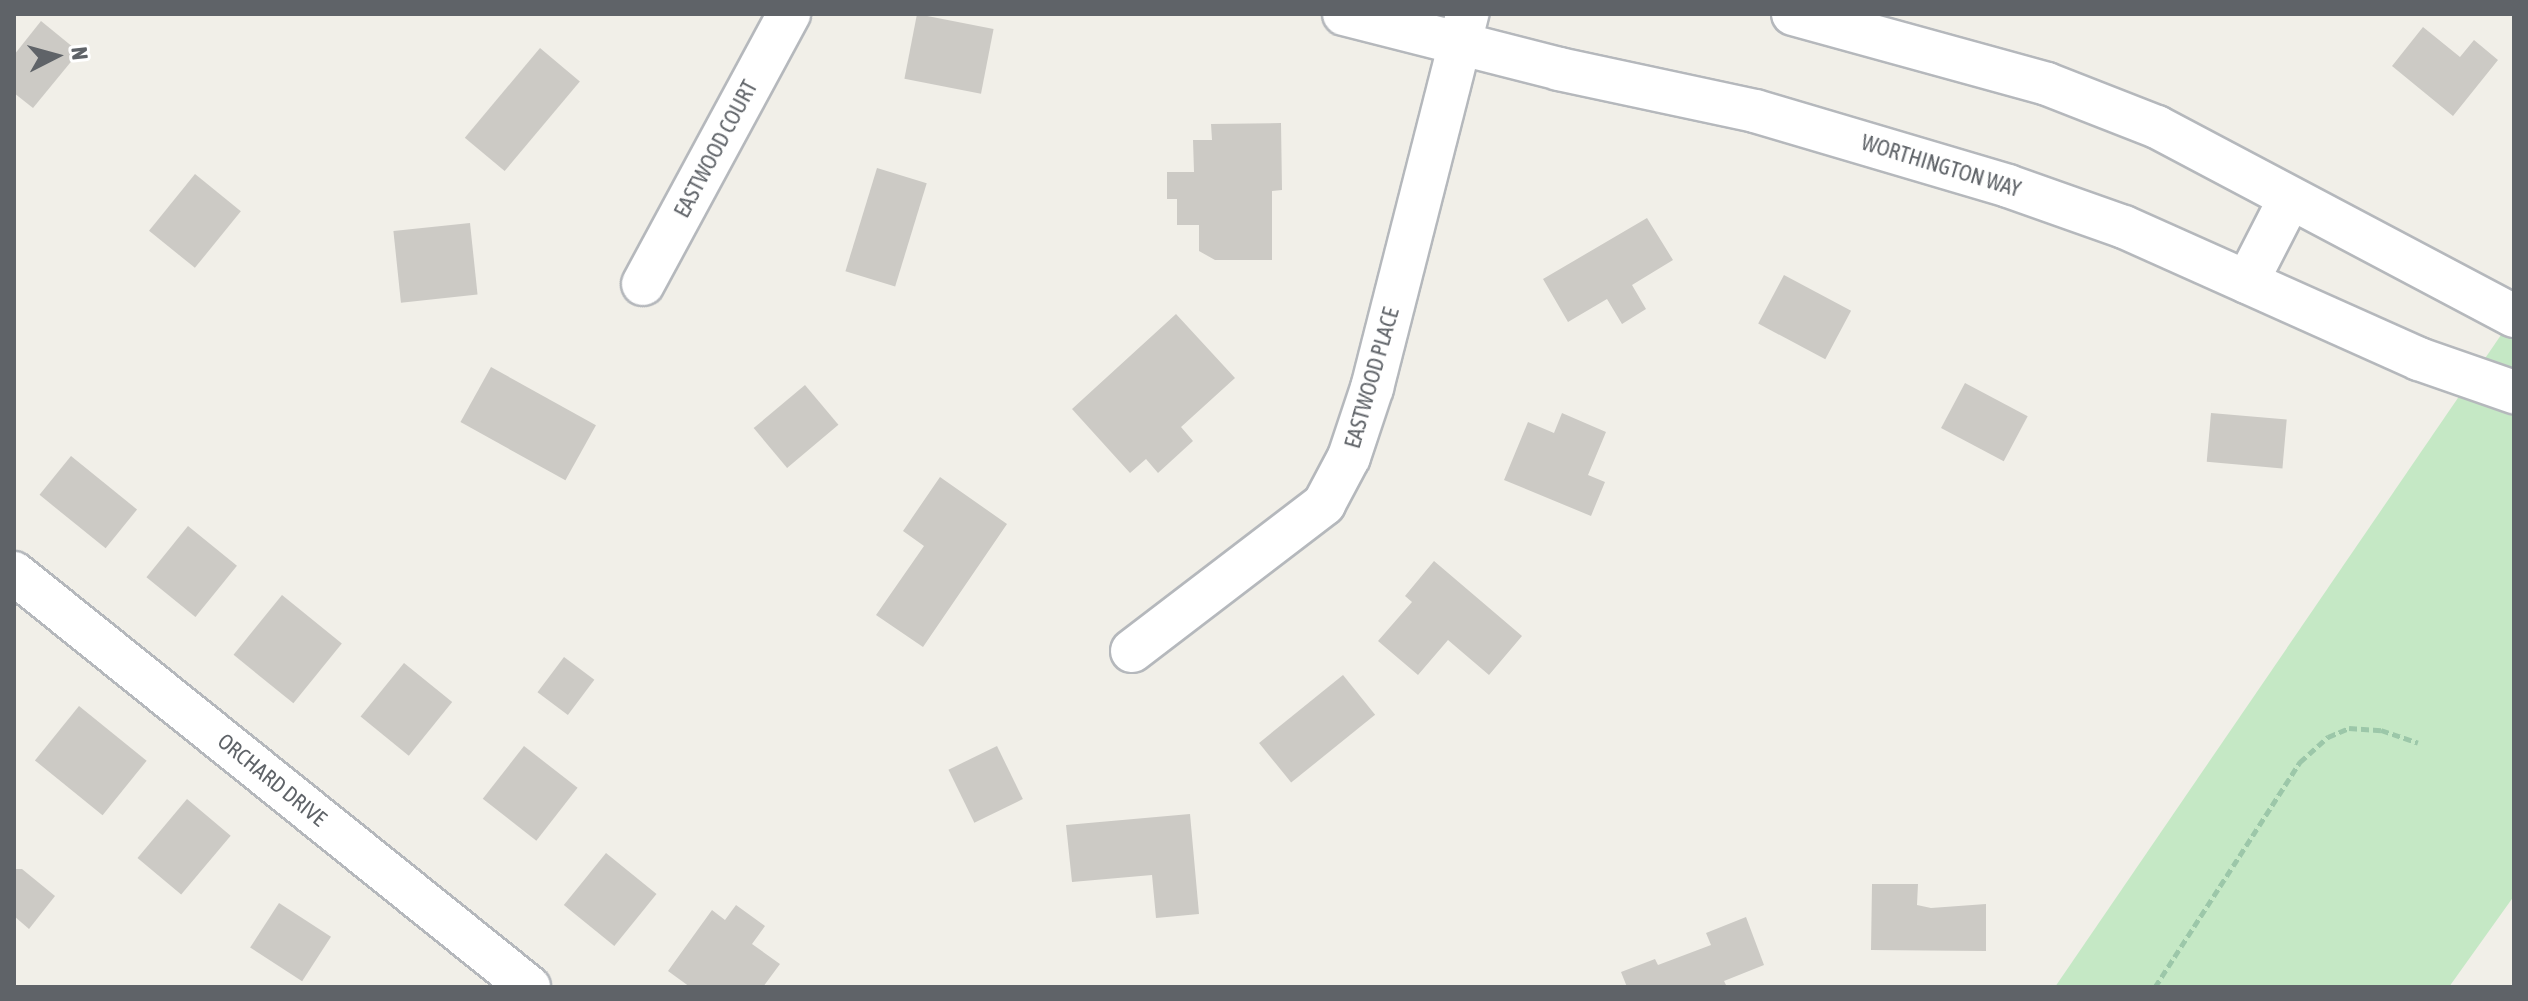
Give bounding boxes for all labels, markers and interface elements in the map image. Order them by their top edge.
north arrow [16,16,96,96]
text: N [66,46,93,61]
street label: EASTWOOD COURT [669,76,763,222]
street label: WORTHINGTON WAY [1858,129,2024,203]
street label: EASTWOOD PLACE [1339,305,1405,451]
street label: ORCHARD DRIVE [212,728,332,832]

